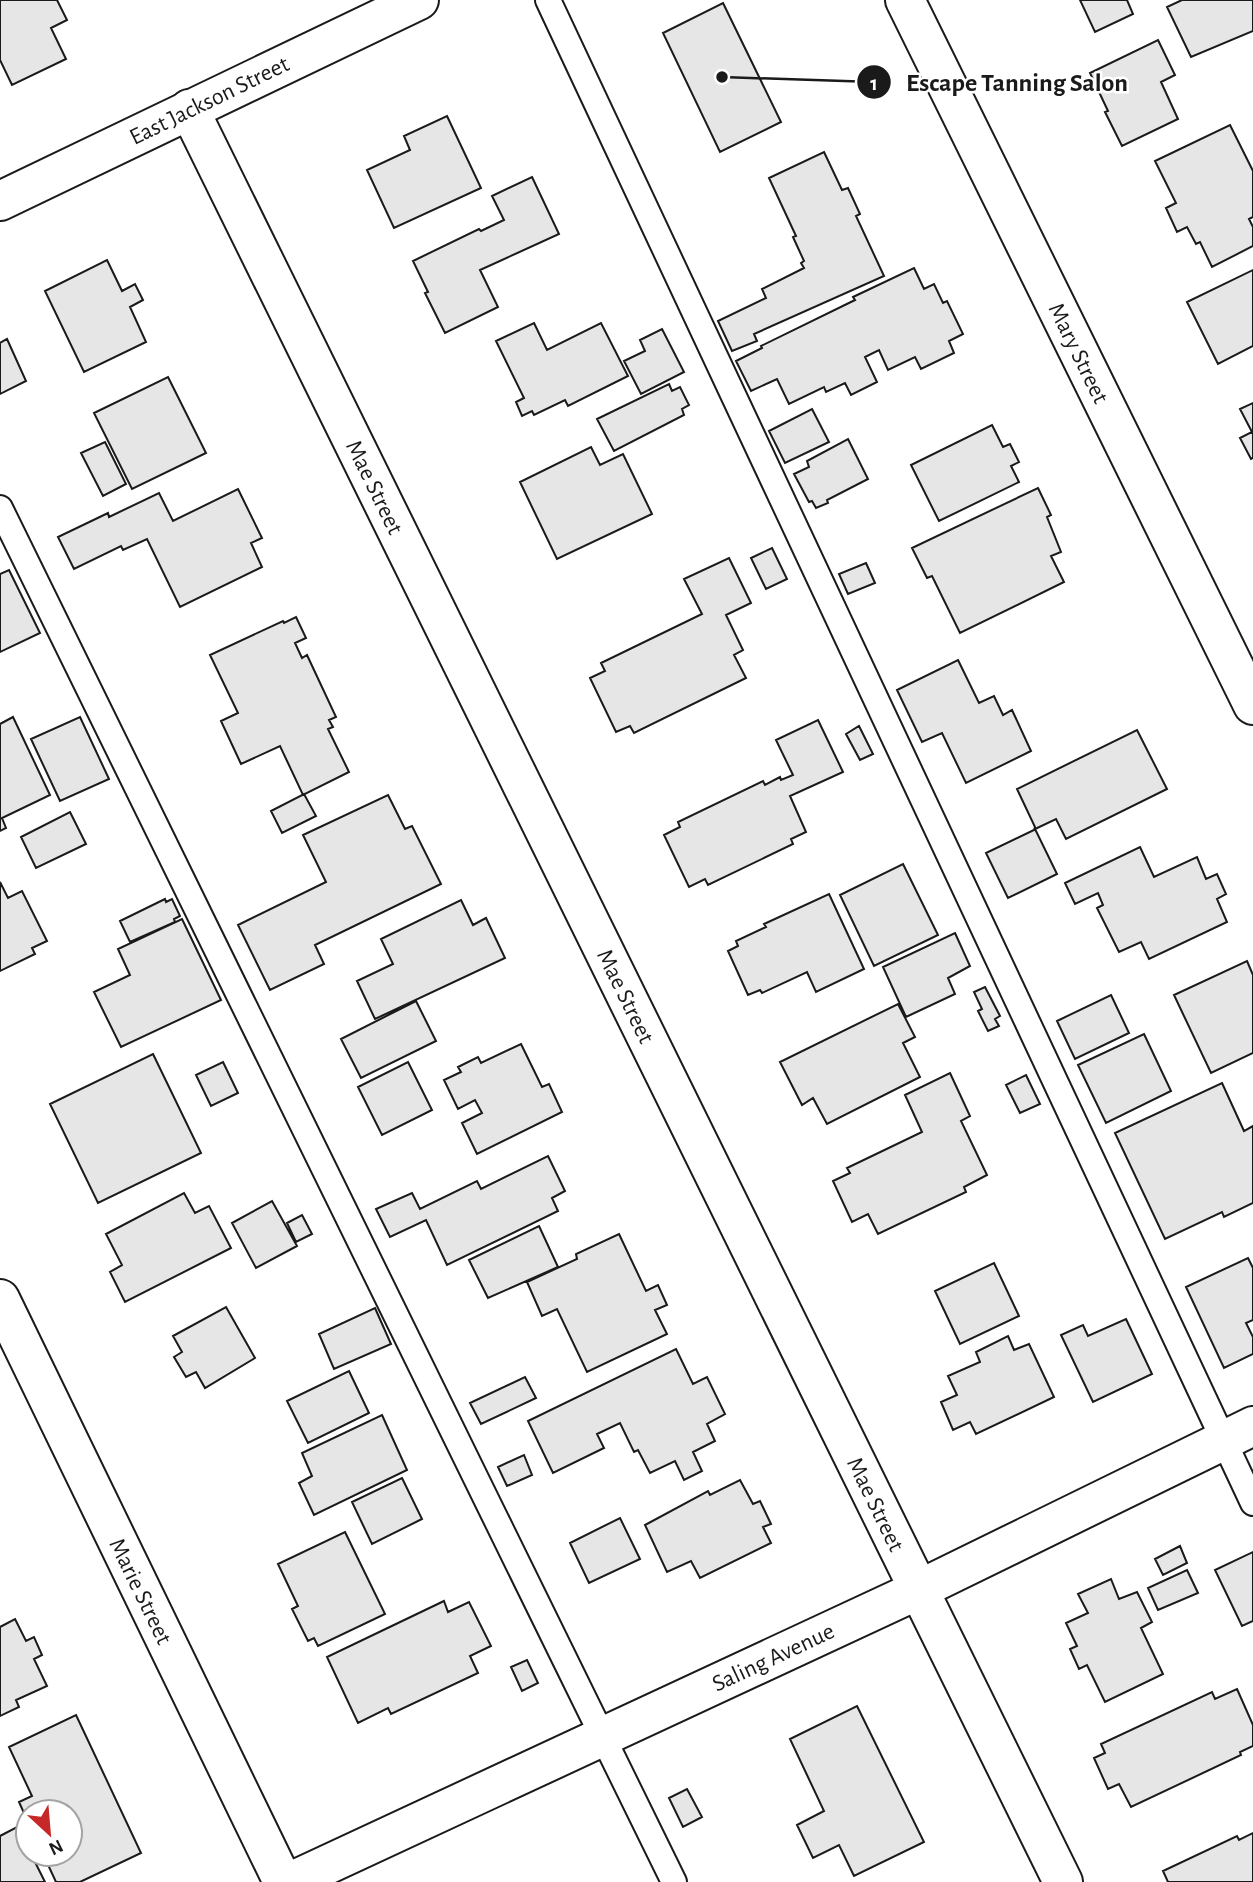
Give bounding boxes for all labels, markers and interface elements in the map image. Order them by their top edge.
street label: East Jackson Street [126,52,293,150]
callout: Escape Tanning Salon [857,59,1142,106]
text: Escape Tanning Salon [906,70,1128,96]
text: 1 [870,73,878,94]
street label: Mary Street [1044,300,1113,408]
street label: Mae Street [341,437,407,539]
street label: Mae Street [592,946,658,1048]
street label: Mae Street [842,1454,908,1556]
street label: Marie Street [104,1535,176,1649]
street label: Saling Avenue [709,1619,838,1697]
north arrow [14,1798,84,1868]
text: N [46,1835,66,1858]

